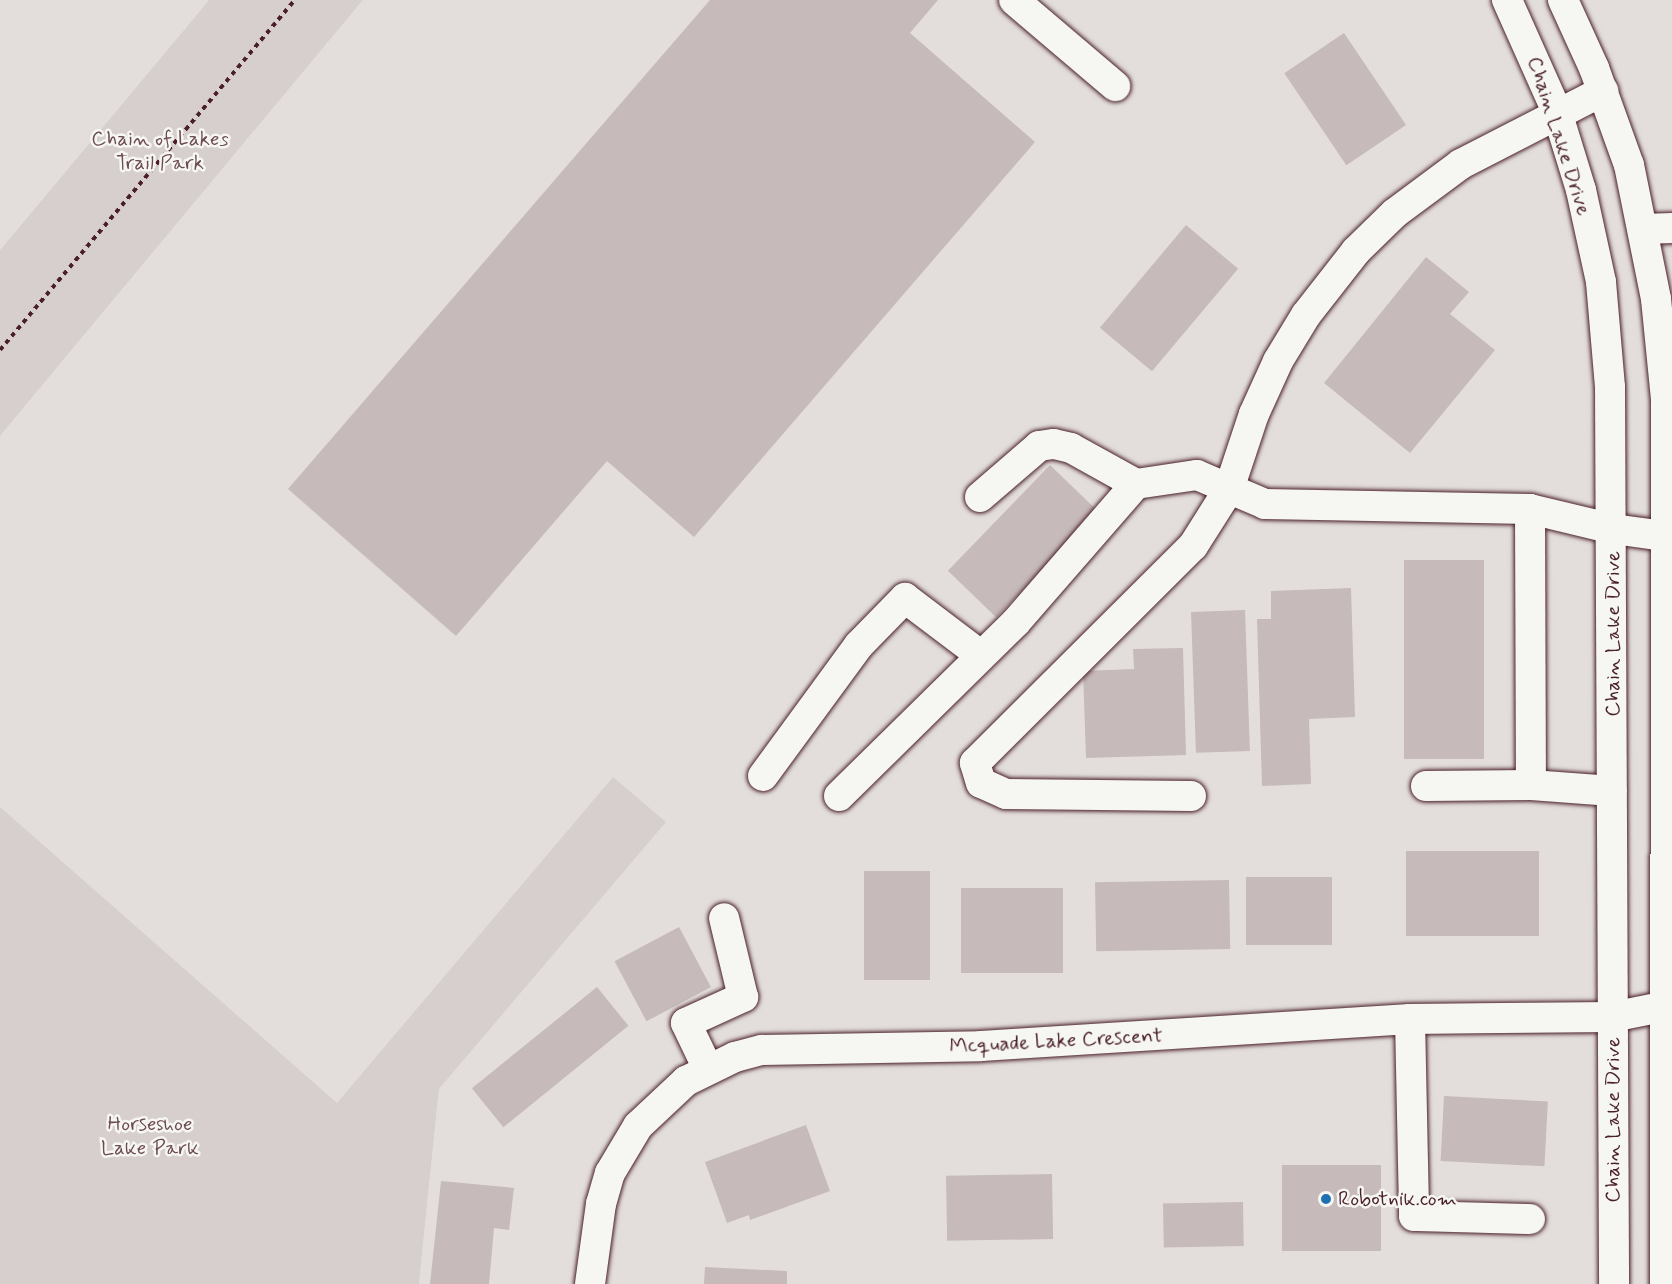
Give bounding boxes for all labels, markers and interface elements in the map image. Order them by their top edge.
street label: Chain Lake Drive [1522,56,1596,216]
park label: Chain of Lakes Trail Park [90,126,230,176]
street label: Chain Lake Drive [1600,554,1626,714]
street label: Mcquade Lake Crescent [947,1023,1165,1059]
street label: Chain Lake Drive [1600,1040,1626,1200]
park label: Horseshoe Lake Park [104,1111,196,1161]
place label: Robotnik.com [1338,1186,1457,1212]
marker: Robotnik.com [1319,1192,1333,1206]

